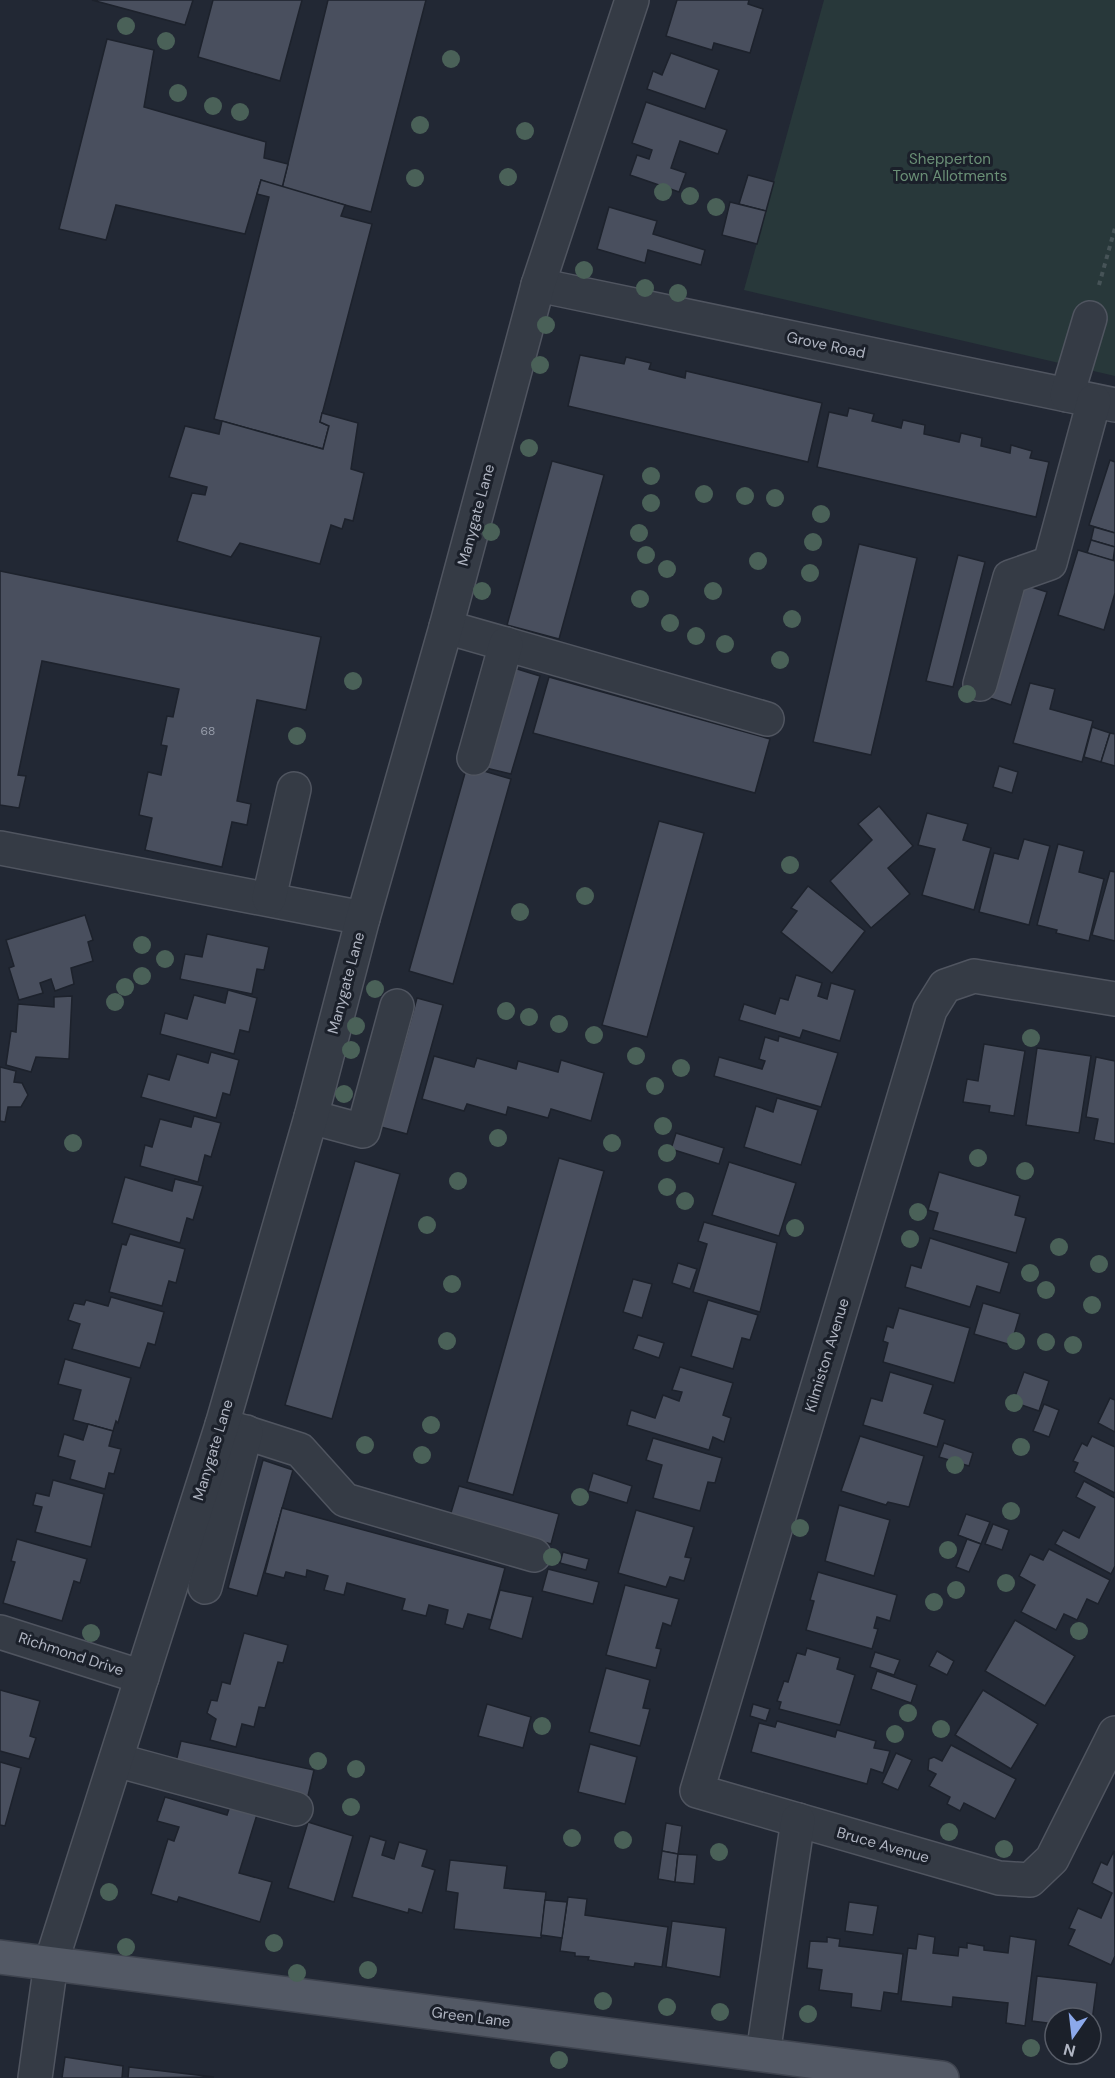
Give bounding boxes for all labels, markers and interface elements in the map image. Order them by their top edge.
park label: Shepperton Town Allotments [893,149,1007,186]
street label: Grove Road [785,327,867,363]
street label: Manygate Lane [453,462,499,568]
house number: 68 [201,723,215,739]
street label: Manygate Lane [323,930,369,1036]
street label: Kilmiston Avenue [800,1296,854,1414]
street label: Manygate Lane [188,1397,238,1503]
street label: Richmond Drive [16,1628,126,1680]
street label: Bruce Avenue [834,1822,932,1868]
street label: Green Lane [430,2002,512,2032]
north arrow [1043,2006,1103,2066]
text: N [1061,2038,1078,2062]

